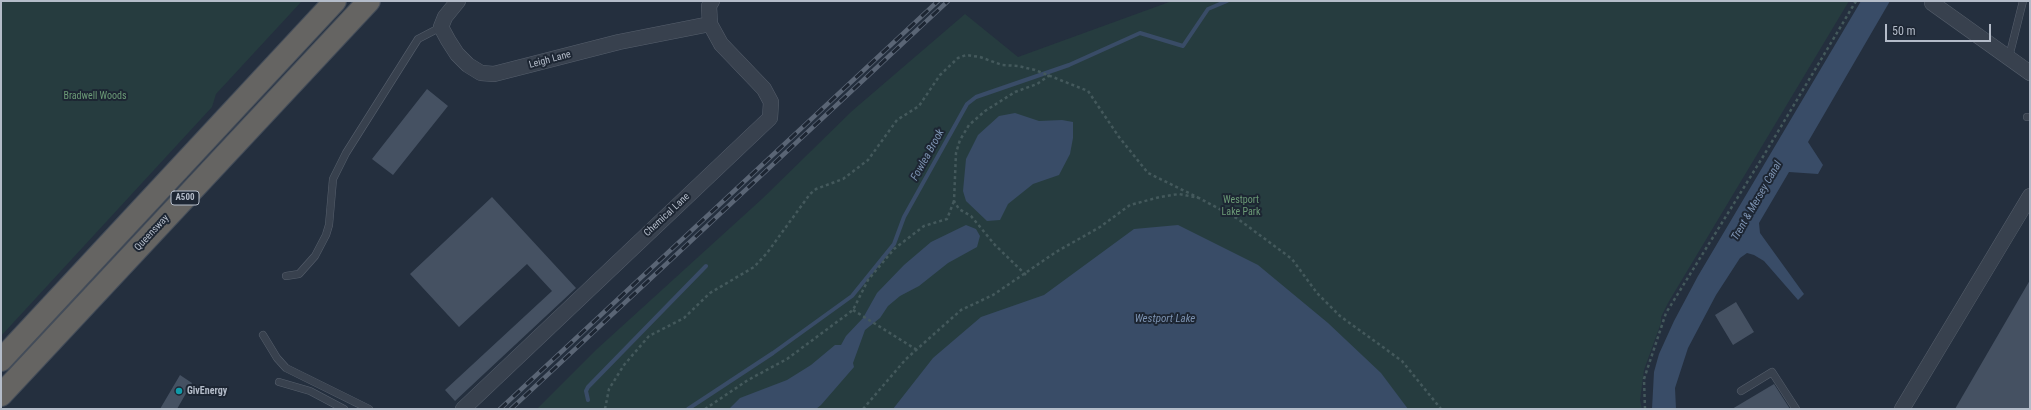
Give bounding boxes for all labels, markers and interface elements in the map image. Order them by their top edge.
scale bar [1887,16,1993,42]
text: 50 m [1892,24,1916,38]
street label: Leigh Lane [528,49,572,71]
park label: Bradwell Woods [63,90,127,102]
water label: Fowlea Brook [908,127,948,183]
water label: Trent & Mersey Canal [1729,159,1785,243]
road number: A500 [171,191,199,205]
street label: Chemical Lane [642,191,692,239]
park label: Westport Lake Park [1222,194,1260,218]
street label: Queensway [132,212,172,254]
water label: Westport Lake [1135,312,1195,326]
place label: GivEnergy [187,385,227,397]
marker: GivEnergy [174,386,184,396]

